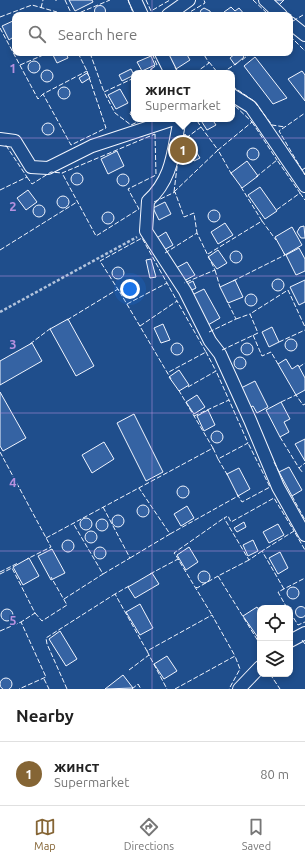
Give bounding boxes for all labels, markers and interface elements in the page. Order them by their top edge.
search box [12,12,293,56]
icon: search [26,23,48,45]
text: Search here [58,26,137,43]
text: 1 [9,61,17,75]
popup [131,70,235,122]
text: жинст [145,81,191,98]
text: Supermarket [145,98,221,112]
pin: 1 [170,135,196,165]
text: 2 [9,199,17,213]
your location [120,279,140,299]
text: 3 [9,337,17,351]
text: 4 [9,475,17,489]
map controls [257,605,293,677]
button: locate [257,605,293,641]
text: 5 [9,613,17,627]
button: layers [257,641,293,677]
text: Nearby [16,706,74,725]
text: жинст [54,758,99,775]
text: 1 [25,767,33,781]
text: 80 m [260,767,289,781]
text: Supermarket [54,775,129,789]
tab: Map [34,816,56,852]
tab: Directions [124,816,174,852]
tab: Saved [242,816,271,852]

